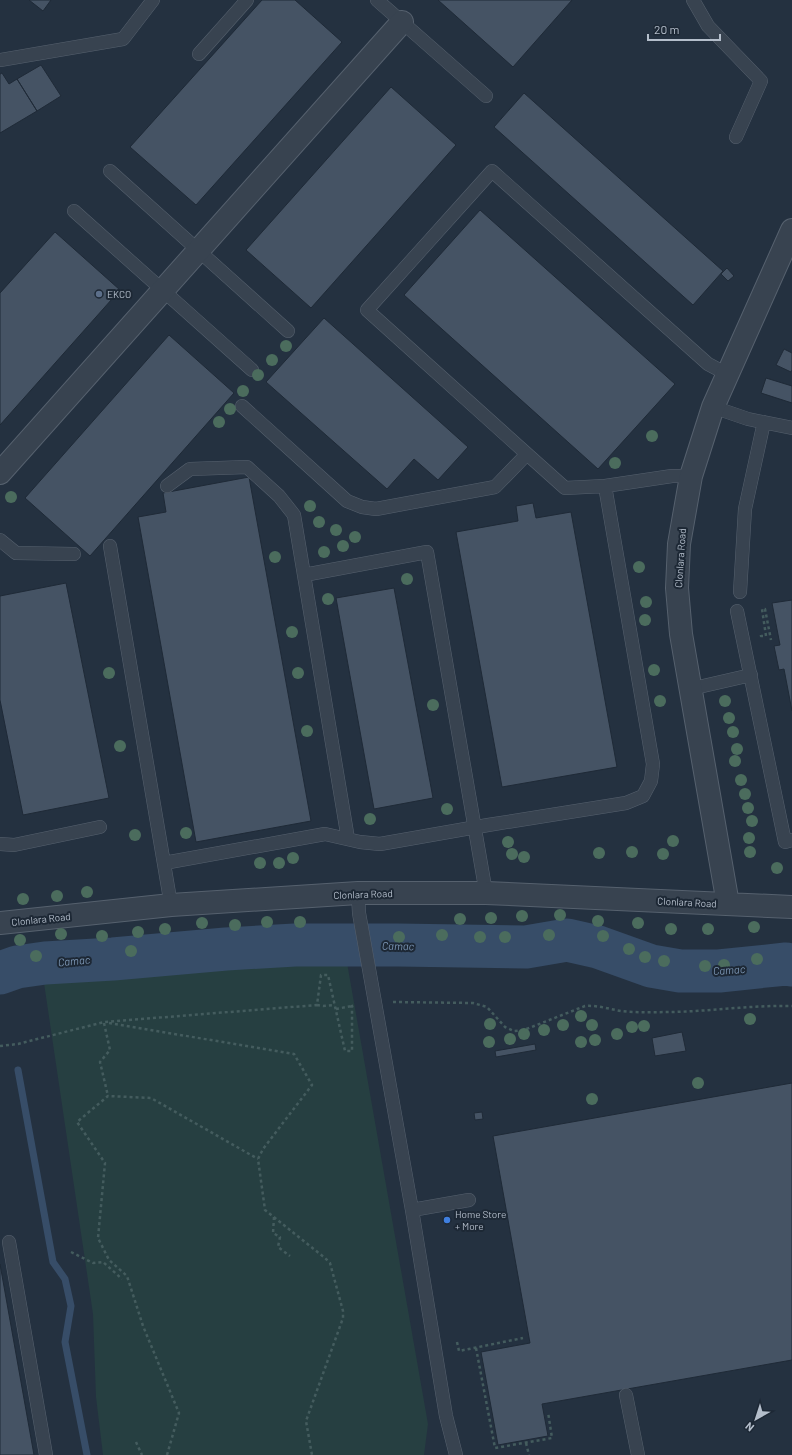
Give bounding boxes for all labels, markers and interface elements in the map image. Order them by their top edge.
scale bar [648,16,720,42]
text: 20 m [654,22,680,36]
place label: EKCO [107,288,131,300]
marker: EKCO [94,289,104,299]
street label: Clonlara Road [672,528,688,588]
street label: Clonlara Road [333,887,393,901]
street label: Clonlara Road [657,894,717,910]
street label: Clonlara Road [11,910,71,928]
water label: Camac [382,939,415,952]
water label: Camac [57,953,91,968]
water label: Camac [712,962,746,977]
place label: Home Store + More [455,1208,506,1232]
marker: Home Store + More [442,1215,452,1225]
north arrow [736,1399,776,1439]
text: N [742,1420,756,1435]

